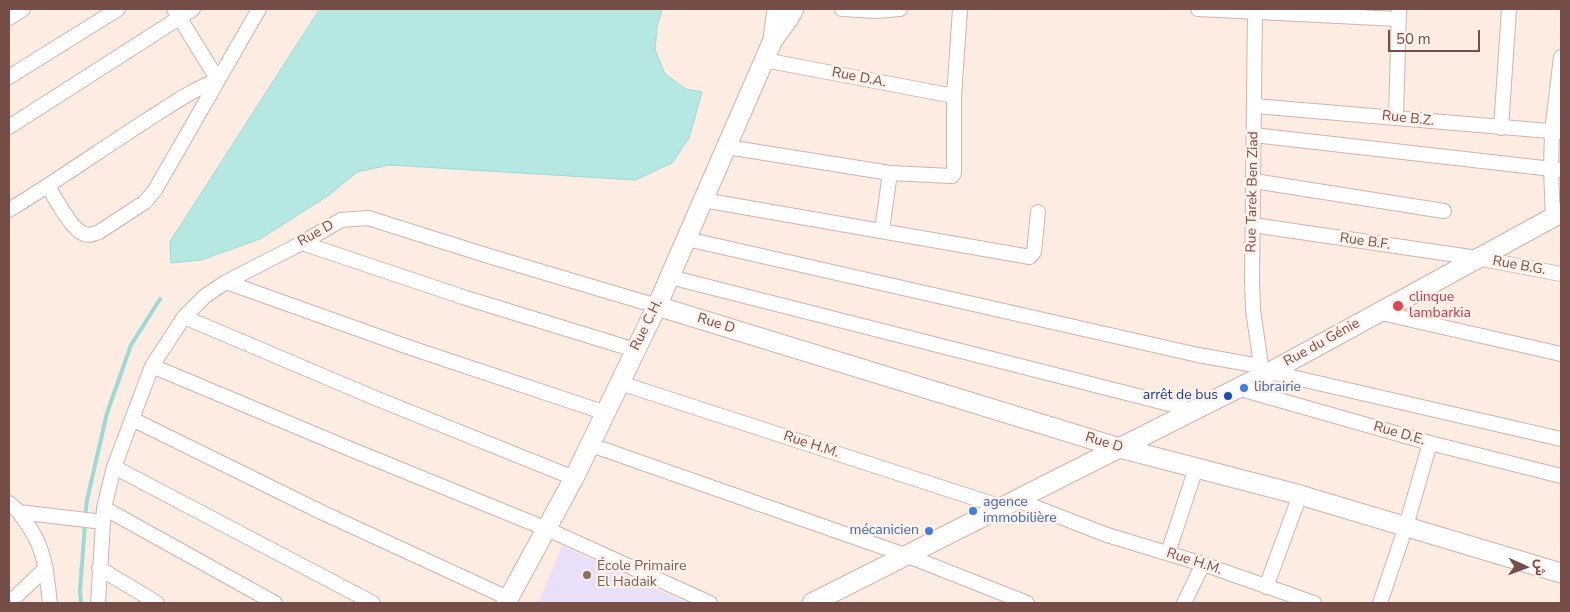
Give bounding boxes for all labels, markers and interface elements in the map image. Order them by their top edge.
scale bar [1390,20,1482,52]
text: 50 m [1396,29,1431,49]
street label: Rue D.A. [830,64,888,92]
street label: Rue B.Z. [1381,108,1435,130]
street label: Rue Tarek Ben Ziad [1244,131,1262,253]
street label: Rue D [295,217,337,251]
street label: Rue B.F. [1338,230,1392,254]
street label: Rue B.G. [1491,253,1547,279]
place label: clinque lambarkia [1409,290,1471,322]
street label: Rue C.H. [627,297,667,353]
marker: clinque lambarkia [1391,299,1405,313]
street label: Rue D [695,310,737,338]
street label: Rue du Génie [1281,315,1363,371]
place label: librairie [1254,380,1301,396]
marker: librairie [1238,382,1250,394]
place label: arrêt de bus [1143,388,1218,404]
marker: arrêt de bus [1222,390,1234,402]
street label: Rue D.E. [1371,419,1427,449]
street label: Rue H.M. [781,428,841,462]
street label: Rue D [1083,429,1125,457]
place label: agence immobilière [983,495,1057,528]
marker: agence immobilière [967,505,979,517]
place label: mécanicien [849,523,919,539]
marker: mécanicien [923,525,935,537]
north arrow [1500,542,1550,592]
street label: Rue H.M. [1164,545,1224,579]
place label: École Primaire El Hadaik [597,559,686,592]
text: ش [1531,559,1550,576]
marker: École Primaire El Hadaik [581,569,593,581]

